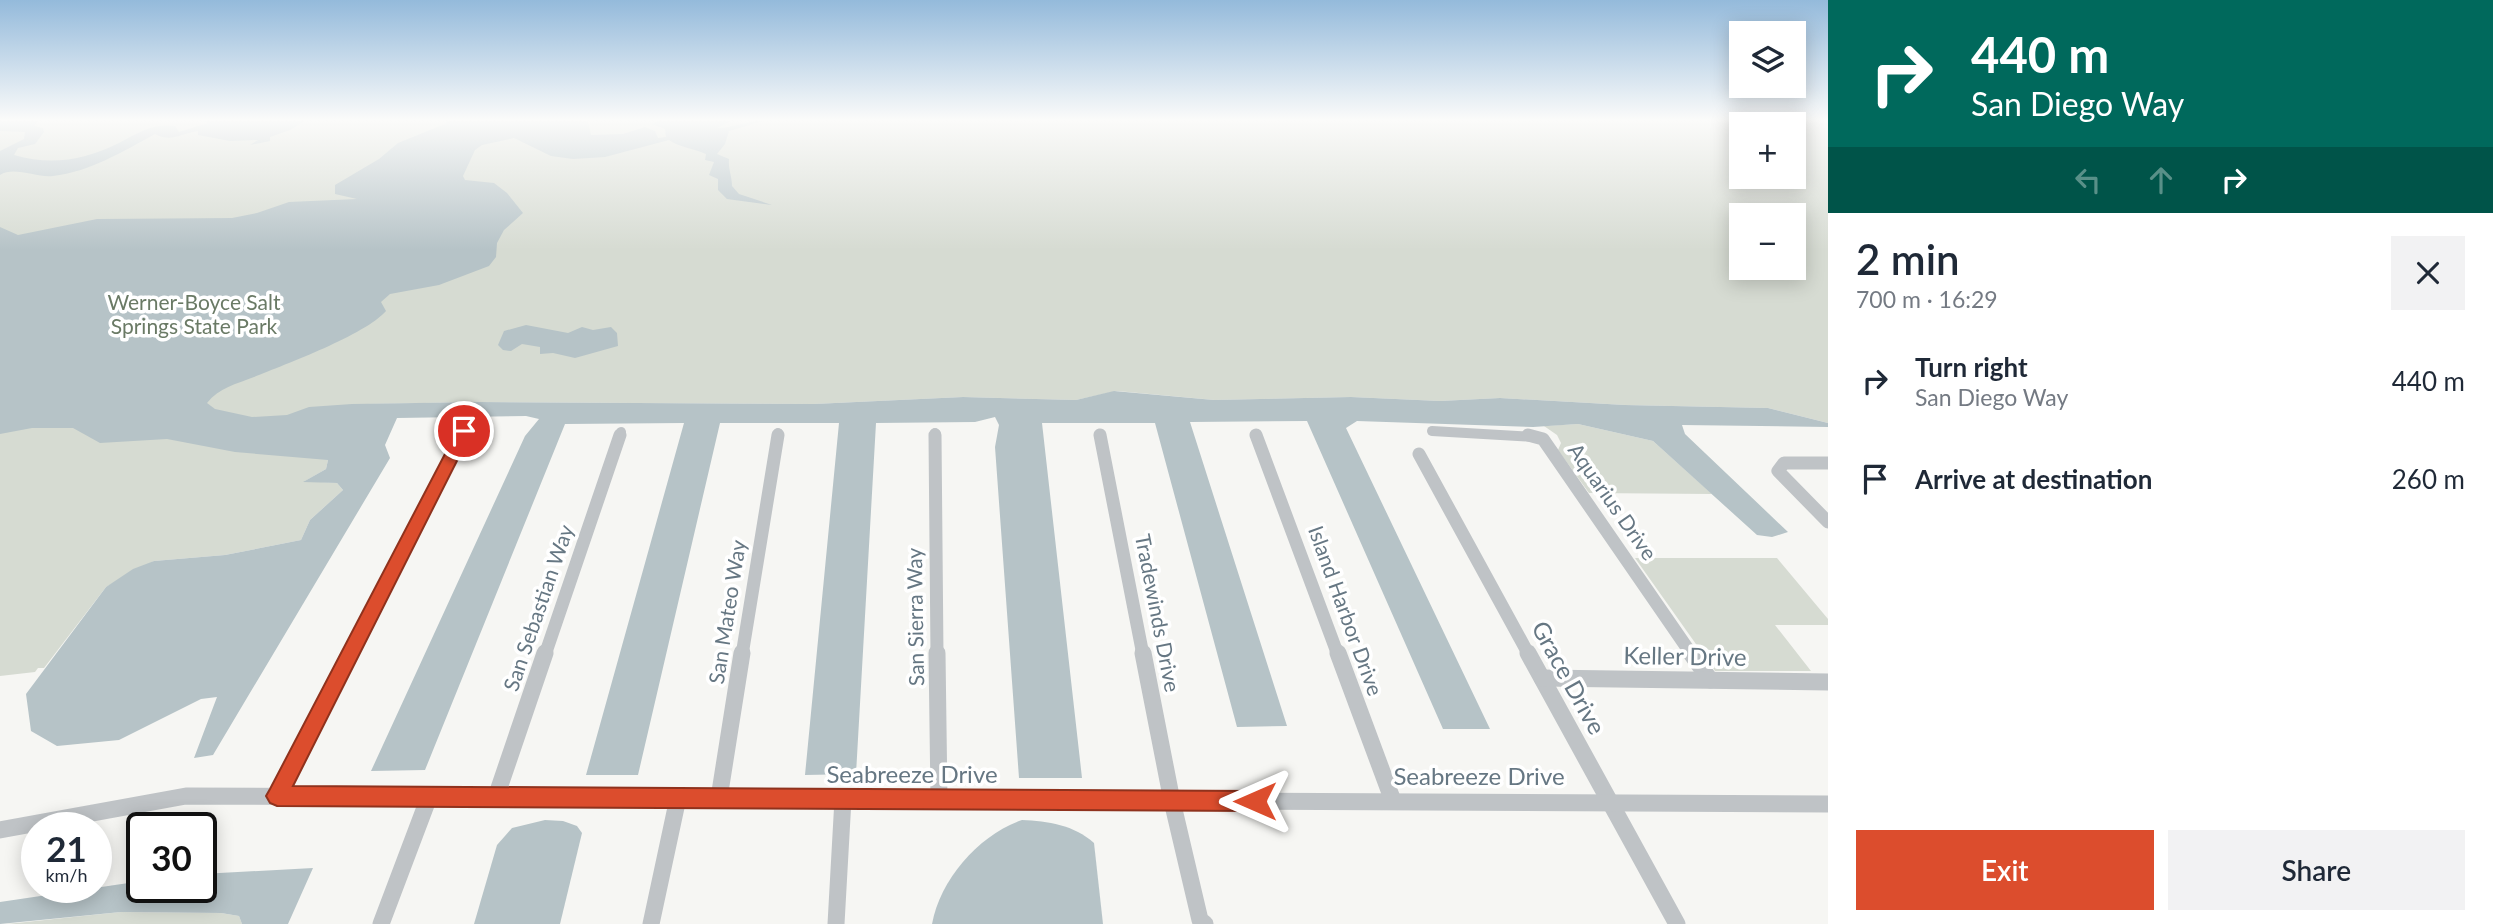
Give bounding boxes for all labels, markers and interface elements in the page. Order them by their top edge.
map controls [1729,21,1806,280]
button: layers [1729,21,1806,98]
text: 440 m [1971,25,2109,83]
icon: right [1856,28,1947,119]
text: San Diego Way [1971,84,2184,123]
button: + [1729,112,1806,189]
icon: left [2069,161,2107,199]
icon: ahead [2142,161,2180,199]
icon: right [2215,161,2253,199]
button: − [1729,203,1806,280]
text: 2 min [1856,234,1960,284]
button: close [2391,236,2465,310]
text: 700 m · 16:29 [1856,285,1998,313]
park label: Werner-Boyce Salt Springs State Park [107,289,281,338]
text: Turn right [1915,351,2028,383]
icon: right [1856,362,1894,400]
text: 440 m [2392,365,2465,397]
text: San Diego Way [1915,383,2068,411]
pin [434,401,494,461]
icon: arrive [445,412,483,450]
street label: Aquarius Drive [1564,438,1663,564]
icon: arrive [1856,460,1894,498]
text: Arrive at destination [1915,463,2152,495]
text: 260 m [2392,463,2465,495]
street label: San Sebastian Way [497,521,578,694]
street label: Island Harbor Drive [1304,522,1389,699]
street label: Tradewinds Drive [1131,532,1186,694]
street label: San Mateo Way [703,538,750,686]
street label: San Sierra Way [901,547,928,686]
street label: Grace Drive [1526,616,1612,739]
street label: Keller Drive [1623,640,1747,671]
street label: Seabreeze Drive [826,759,998,788]
street label: Seabreeze Drive [1393,761,1565,790]
position arrow [1218,764,1292,838]
speed limit sign: 30 [126,812,217,903]
text: 21 [46,827,87,869]
button: Exit [1856,830,2154,910]
button: Share [2168,830,2465,910]
text: km/h [45,864,88,886]

